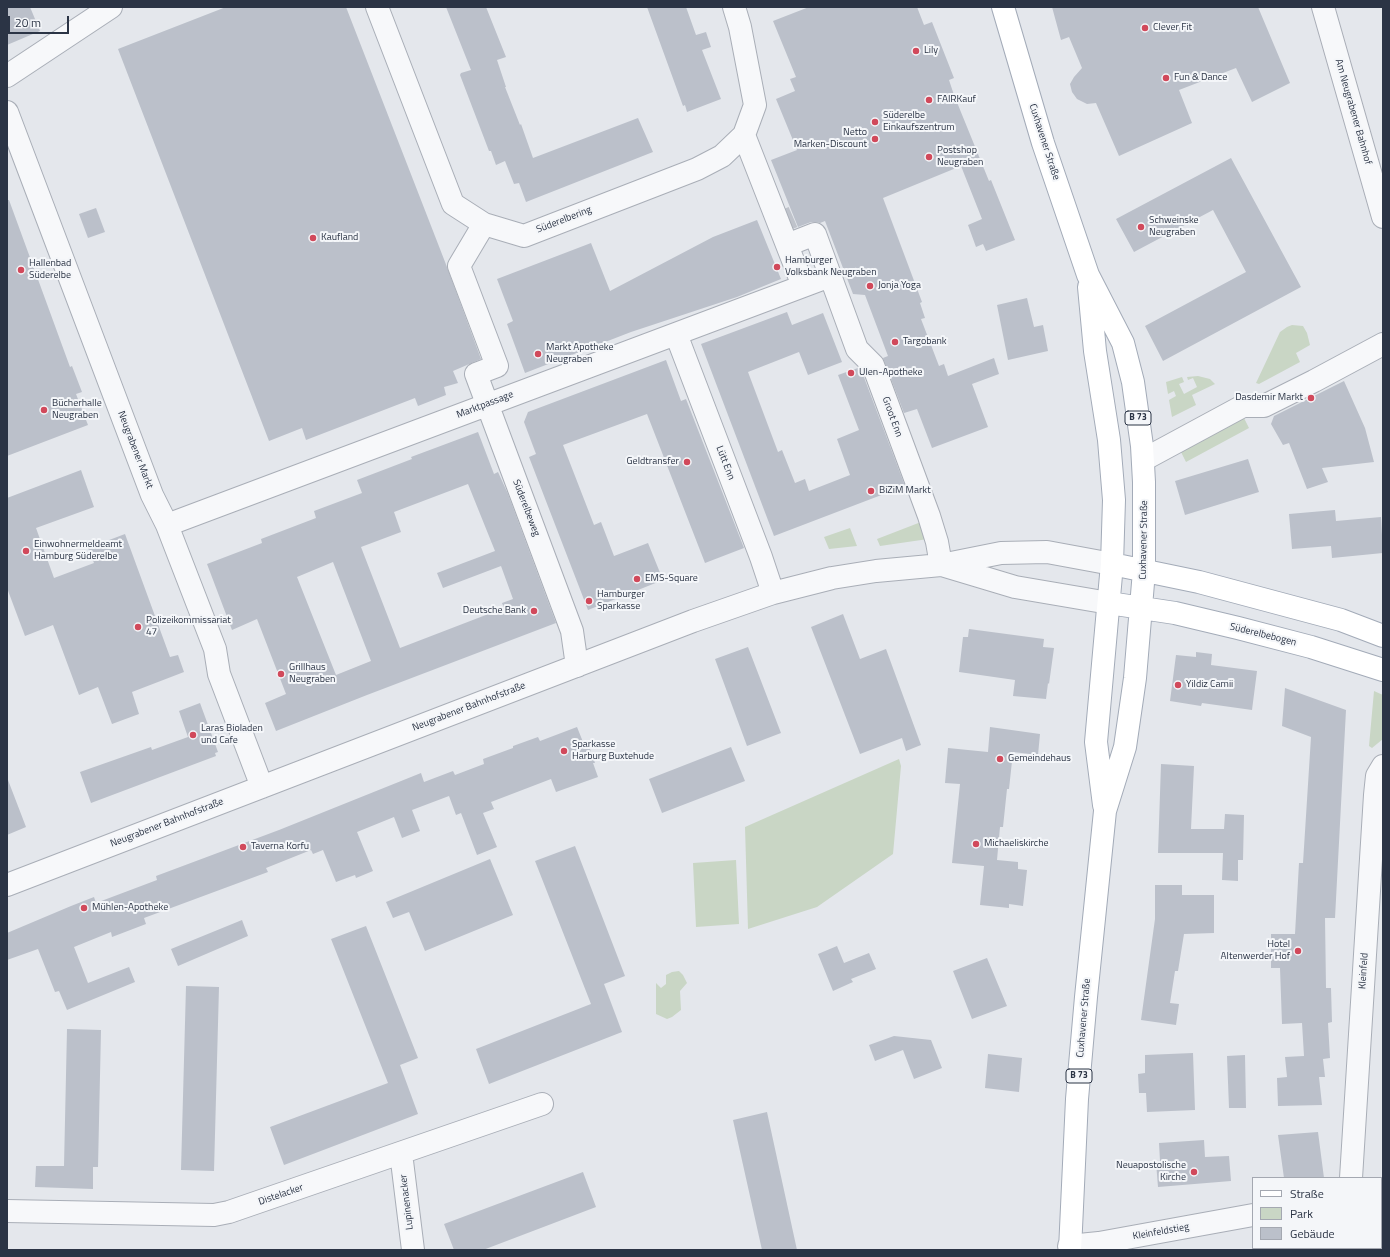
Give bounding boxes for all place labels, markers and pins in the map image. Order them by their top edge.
place label: Clever Fit [1153,22,1192,34]
marker: Clever Fit [1140,23,1150,33]
place label: Lily [924,45,938,57]
marker: Lily [911,46,921,56]
place label: Fun & Dance [1174,72,1227,84]
marker: Fun & Dance [1161,73,1171,83]
place label: FAIRKauf [937,94,976,106]
marker: FAIRKauf [924,95,934,105]
place label: Süderelbe Einkaufszentrum [883,110,955,134]
marker: Süderelbe Einkaufszentrum [870,117,880,127]
place label: Netto Marken-Discount [794,127,867,150]
marker: Netto Marken-Discount [870,134,880,144]
place label: Postshop Neugraben [937,145,983,168]
marker: Postshop Neugraben [924,152,934,162]
place label: Schweinske Neugraben [1149,215,1199,238]
marker: Schweinske Neugraben [1136,222,1146,232]
place label: Kaufland [321,232,358,244]
marker: Kaufland [308,233,318,243]
place label: Hamburger Volksbank Neugraben [785,255,877,278]
place label: Hallenbad Süderelbe [29,258,71,282]
marker: Hamburger Volksbank Neugraben [772,262,782,272]
marker: Hallenbad Süderelbe [16,265,26,275]
place label: Jonja Yoga [878,280,921,292]
marker: Jonja Yoga [865,281,875,291]
place label: Targobank [903,336,947,348]
marker: Targobank [890,337,900,347]
place label: Markt Apotheke Neugraben [546,342,613,366]
marker: Markt Apotheke Neugraben [533,349,543,359]
place label: Ulen-Apotheke [859,367,923,379]
marker: Ulen-Apotheke [846,368,856,378]
place label: Dasdemir Markt [1235,392,1303,404]
marker: Dasdemir Markt [1306,393,1316,403]
place label: Bücherhalle Neugraben [52,398,102,422]
marker: Bücherhalle Neugraben [39,405,49,415]
place label: Geldtransfer [626,456,679,468]
marker: Geldtransfer [682,457,692,467]
place label: BiZiM Markt [879,485,931,497]
marker: BiZiM Markt [866,486,876,496]
place label: Einwohnermeldeamt Hamburg Süderelbe [34,539,122,562]
marker: Einwohnermeldeamt Hamburg Süderelbe [21,546,31,556]
place label: EMS-Square [645,573,698,585]
marker: EMS-Square [632,574,642,584]
place label: Hamburger Sparkasse [597,589,645,612]
marker: Hamburger Sparkasse [584,596,594,606]
place label: Deutsche Bank [463,605,526,617]
marker: Deutsche Bank [529,606,539,616]
place label: Polizeikommissariat 47 [146,615,231,638]
marker: Polizeikommissariat 47 [133,622,143,632]
place label: Grillhaus Neugraben [289,662,335,686]
marker: Grillhaus Neugraben [276,669,286,679]
place label: Yildiz Camii [1186,679,1233,691]
marker: Yildiz Camii [1173,680,1183,690]
place label: Laras Bioladen und Cafe [201,723,263,746]
marker: Laras Bioladen und Cafe [188,730,198,740]
place label: Sparkasse Harburg Buxtehude [572,739,654,762]
marker: Sparkasse Harburg Buxtehude [559,746,569,756]
place label: Gemeindehaus [1008,753,1071,765]
marker: Gemeindehaus [995,754,1005,764]
place label: Michaeliskirche [984,838,1049,850]
marker: Michaeliskirche [971,839,981,849]
place label: Taverna Korfu [251,841,309,853]
marker: Taverna Korfu [238,842,248,852]
place label: Mühlen-Apotheke [92,902,168,914]
marker: Mühlen-Apotheke [79,903,89,913]
place label: Hotel Altenwerder Hof [1221,939,1290,962]
marker: Hotel Altenwerder Hof [1293,946,1303,956]
place label: Neuapostolische Kirche [1116,1160,1186,1184]
marker: Neuapostolische Kirche [1189,1167,1199,1177]

